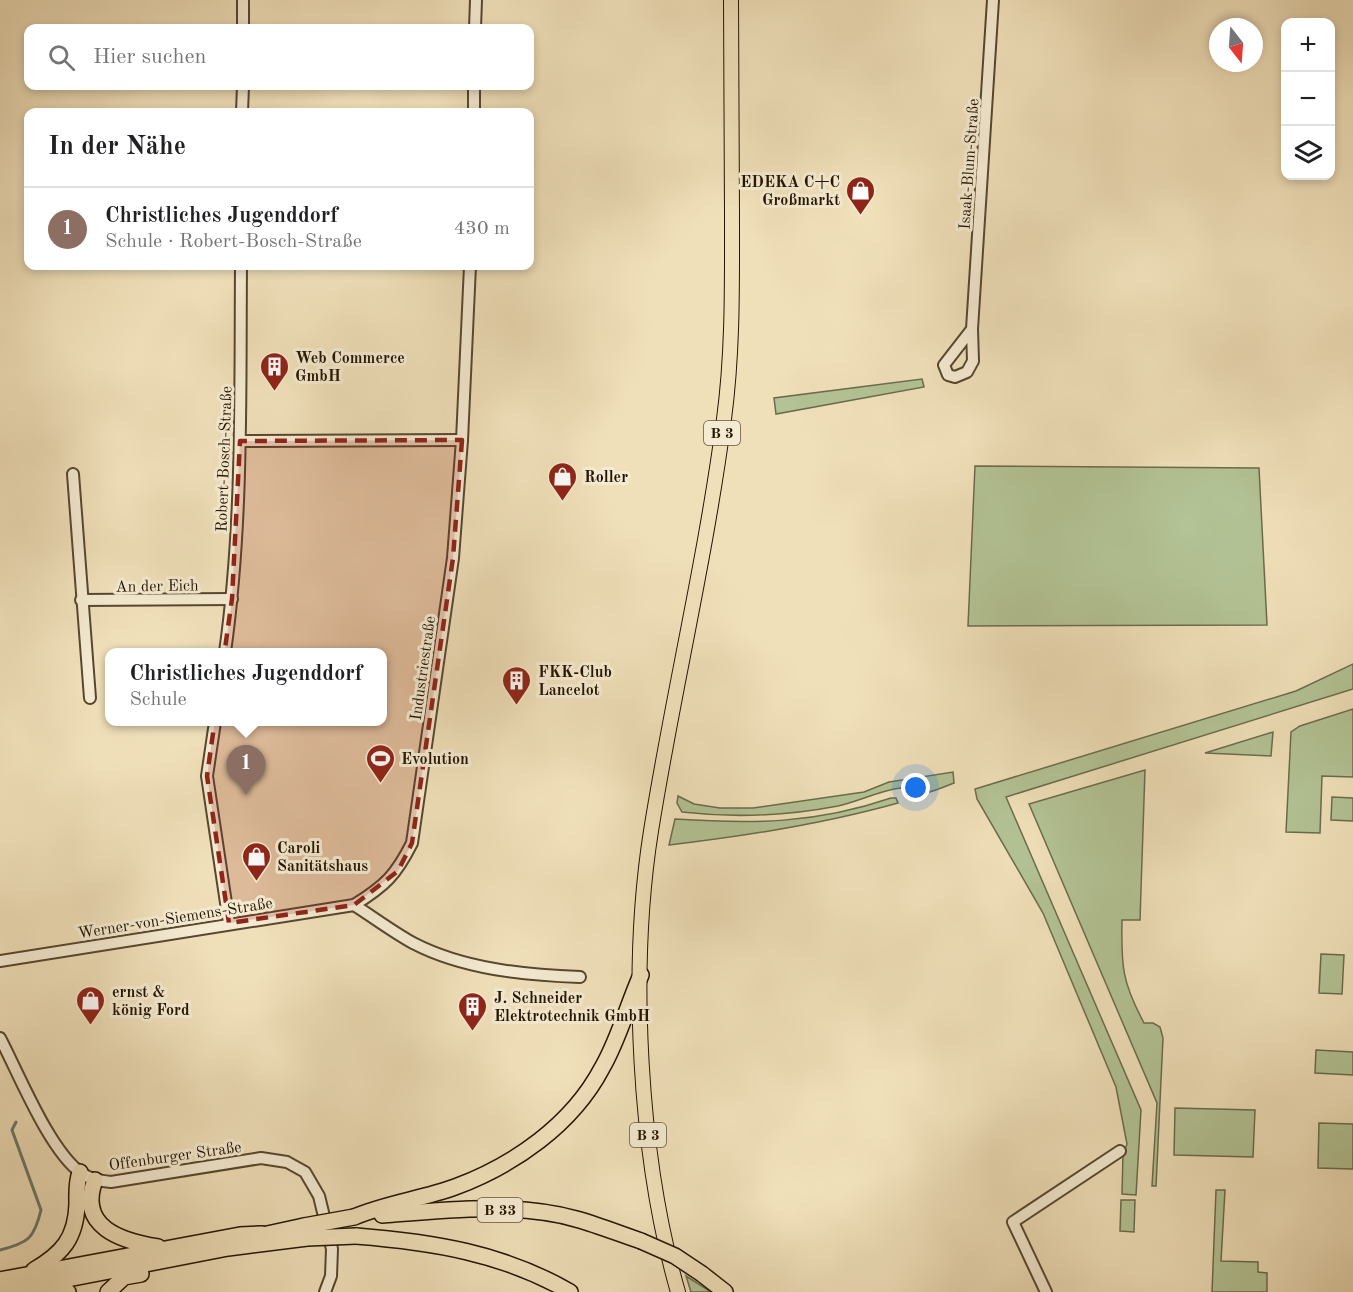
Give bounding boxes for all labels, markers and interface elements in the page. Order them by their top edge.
north arrow [1209,18,1263,72]
map controls [1281,18,1335,180]
button: + [1281,18,1335,72]
search box [24,24,534,90]
icon: search [45,41,78,74]
text: Hier suchen [93,46,206,68]
button: − [1281,72,1335,126]
street label: Isaak-Blum-Straße [957,98,983,230]
button: layers [1281,126,1335,180]
text: In der Nähe [48,134,186,160]
shop icon: EDEKA C+C Großmarkt [845,174,877,216]
place label: EDEKA C+C Großmarkt [740,175,840,209]
text: Christliches Jugenddorf [105,205,338,227]
text: 1 [62,219,73,239]
text: 430 m [454,219,510,239]
text: Schule · Robert-Bosch-Straße [105,232,362,252]
building icon: Web Commerce GmbH [258,350,290,392]
place label: Web Commerce GmbH [295,351,405,385]
street label: Robert-Bosch-Straße [214,386,236,532]
road number: B 3 [704,421,740,445]
shop icon: Roller [547,460,579,502]
place label: Roller [584,470,628,486]
street label: An der Eich [115,578,199,596]
street label: Industriestraße [409,615,439,722]
popup [105,648,387,726]
text: Christliches Jugenddorf [129,663,363,685]
building icon: FKK-Club Lancelot [501,664,533,706]
place label: FKK-Club Lancelot [538,665,612,699]
text: Schule [129,690,187,710]
sports icon: Evolution [364,742,396,784]
pin: 1 [226,746,266,795]
place label: Evolution [401,752,469,768]
your location [901,773,930,802]
shop icon: Caroli Sanitätshaus [240,840,272,882]
place label: Caroli Sanitätshaus [277,841,368,875]
street label: Werner-von-Siemens-Straße [77,896,274,942]
shop icon: ernst & könig Ford [75,984,107,1026]
place label: ernst & könig Ford [112,985,190,1019]
building icon: J. Schneider Elektrotechnik GmbH [457,990,489,1032]
place label: J. Schneider Elektrotechnik GmbH [494,991,650,1025]
road number: B 3 [630,1123,666,1147]
street label: Offenburger Straße [108,1140,243,1174]
road number: B 33 [478,1198,522,1222]

